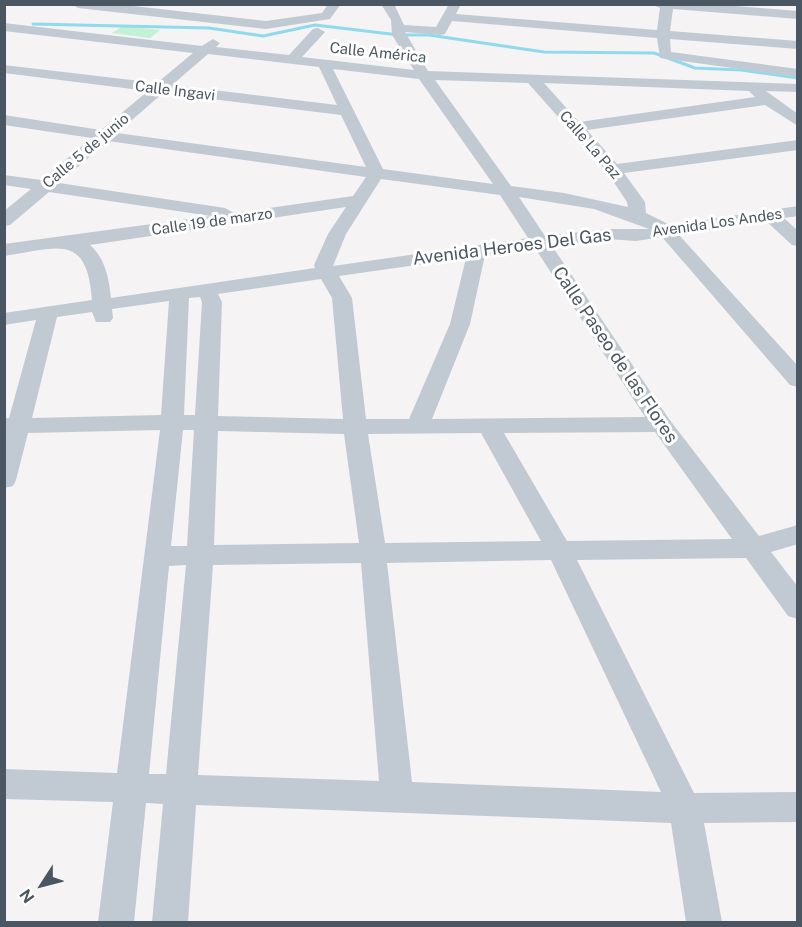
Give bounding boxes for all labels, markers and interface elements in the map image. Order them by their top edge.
street label: Calle América [329,39,427,67]
street label: Calle Ingavi [134,77,216,105]
street label: Calle La Paz [556,107,624,183]
street label: Calle 5 de junio [39,110,133,192]
street label: Calle 19 de marzo [150,205,274,239]
street label: Avenida Los Andes [651,205,783,241]
street label: Avenida Heroes Del Gas [411,224,613,270]
street label: Calle Paseo de las Flores [548,263,682,447]
north arrow [12,855,72,915]
text: N [16,885,38,907]

